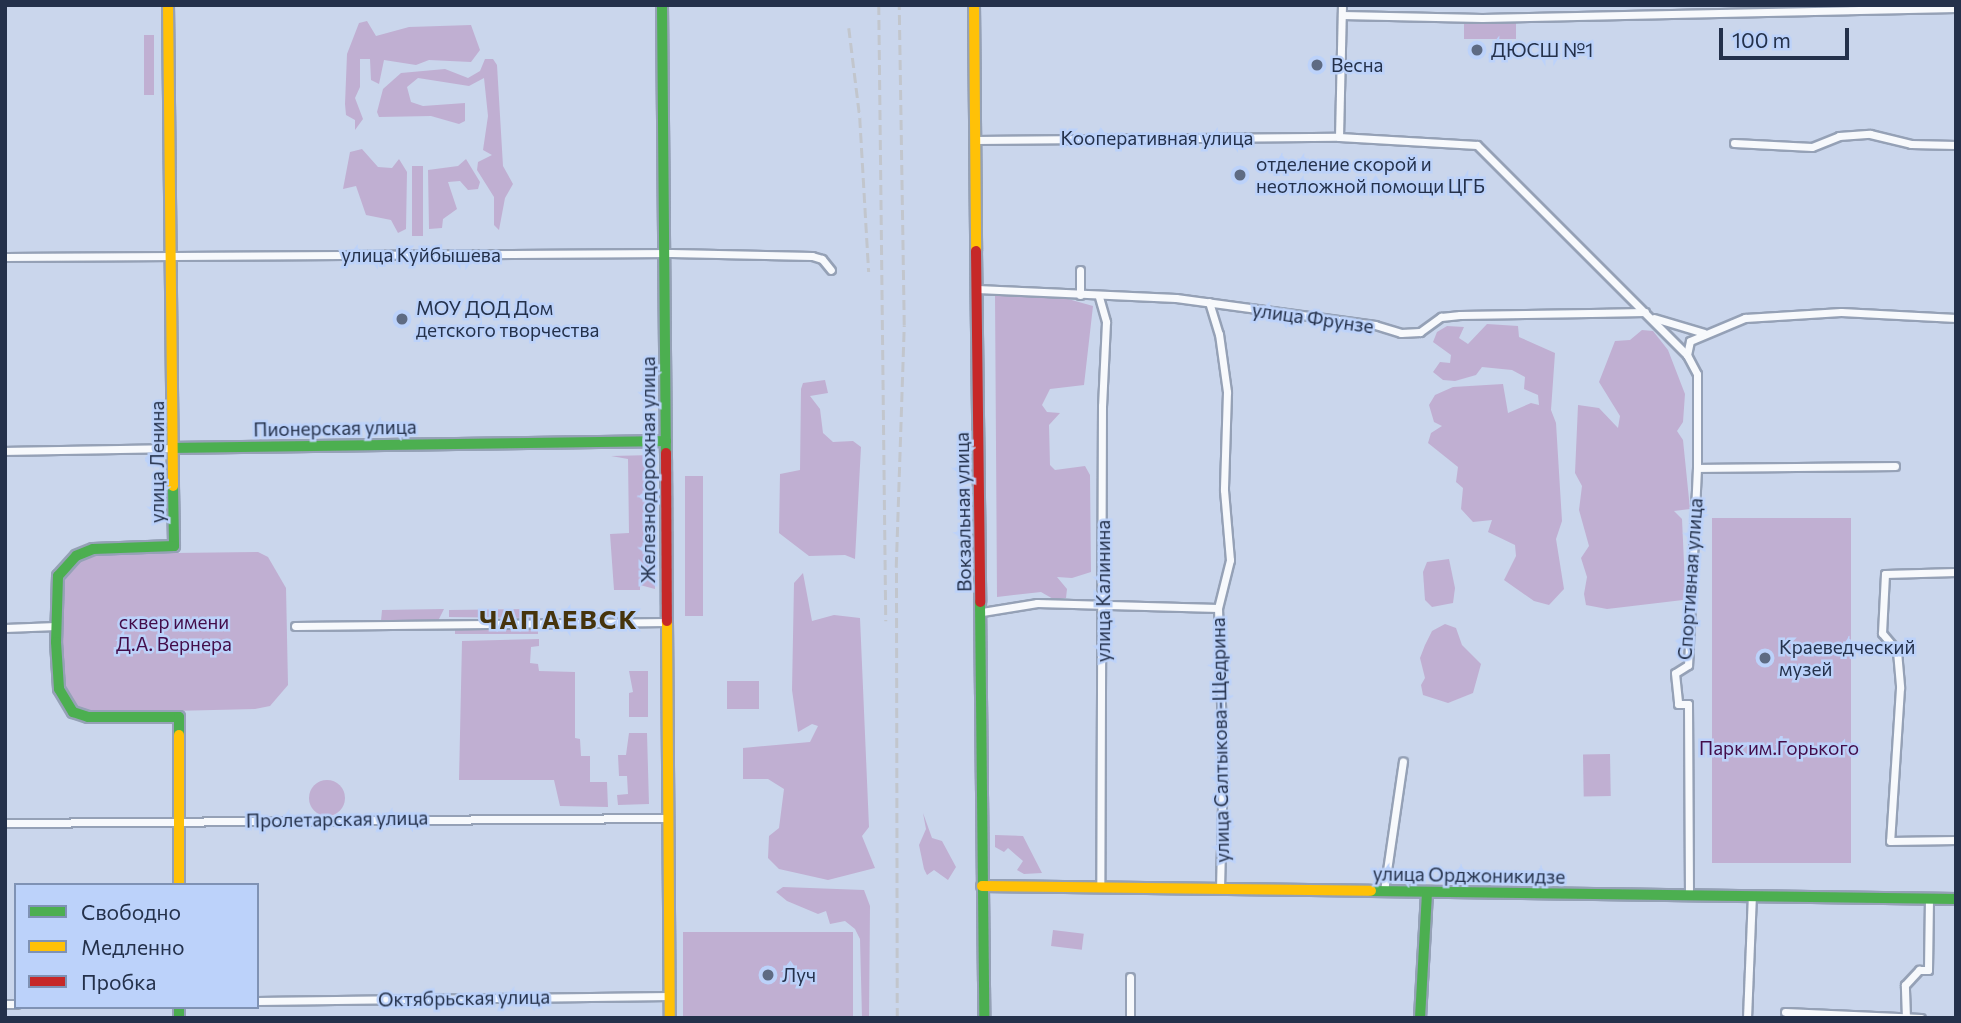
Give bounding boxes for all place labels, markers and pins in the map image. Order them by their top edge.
place label: ДЮСШ №1 [1491,39,1593,61]
marker: ДЮСШ №1 [1469,42,1485,58]
place label: Весна [1331,54,1383,76]
marker: Весна [1309,57,1325,73]
place label: отделение скорой и неотложной помощи ЦГБ [1256,153,1485,197]
marker: отделение скорой и неотложной помощи ЦГБ [1230,165,1250,185]
place label: МОУ ДОД Дом детского творчества [416,297,599,341]
marker: МОУ ДОД Дом детского творчества [394,311,410,327]
place label: Краеведческий музей [1779,636,1915,680]
marker: Краеведческий музей [1757,650,1773,666]
place label: Луч [782,964,816,986]
marker: Луч [760,967,776,983]

